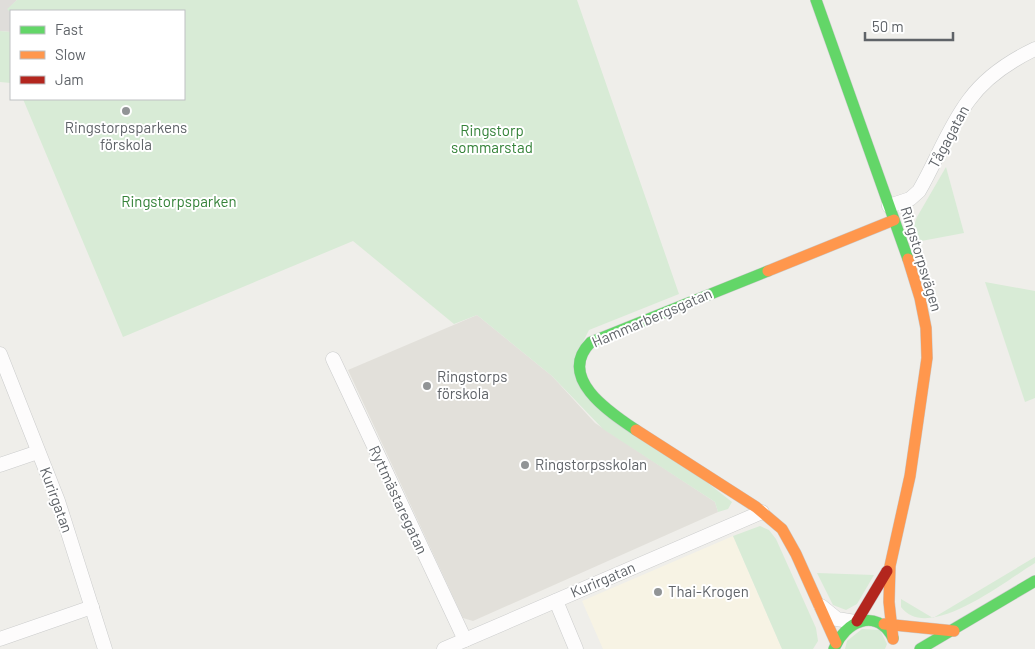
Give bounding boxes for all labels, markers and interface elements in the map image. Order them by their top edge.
legend [10,10,185,100]
scale bar [865,10,952,42]
text: 50 m [872,17,904,35]
text: Fast [55,20,83,38]
text: Slow [55,45,86,63]
text: Jam [55,70,84,88]
street label: Tågagatan [924,102,972,171]
marker: Ringstorpsparkens förskola [120,105,132,117]
place label: Ringstorpsparkens förskola [65,118,187,153]
park label: Ringstorp sommarstad [451,121,533,156]
park label: Ringstorpsparken [121,192,237,210]
street label: Ringstorpsvägen [897,204,946,313]
street label: Hammarbergsgatan [589,284,714,351]
place label: Ringstorps förskola [437,367,508,402]
marker: Ringstorps förskola [421,380,433,392]
street label: Ryttmästaregatan [366,442,432,557]
place label: Ringstorpsskolan [535,455,647,473]
marker: Ringstorpsskolan [519,459,531,471]
street label: Kurirgatan [37,464,77,535]
street label: Kurirgatan [568,557,638,601]
place label: Thai-Krogen [668,582,749,600]
marker: Thai-Krogen [652,586,664,598]

